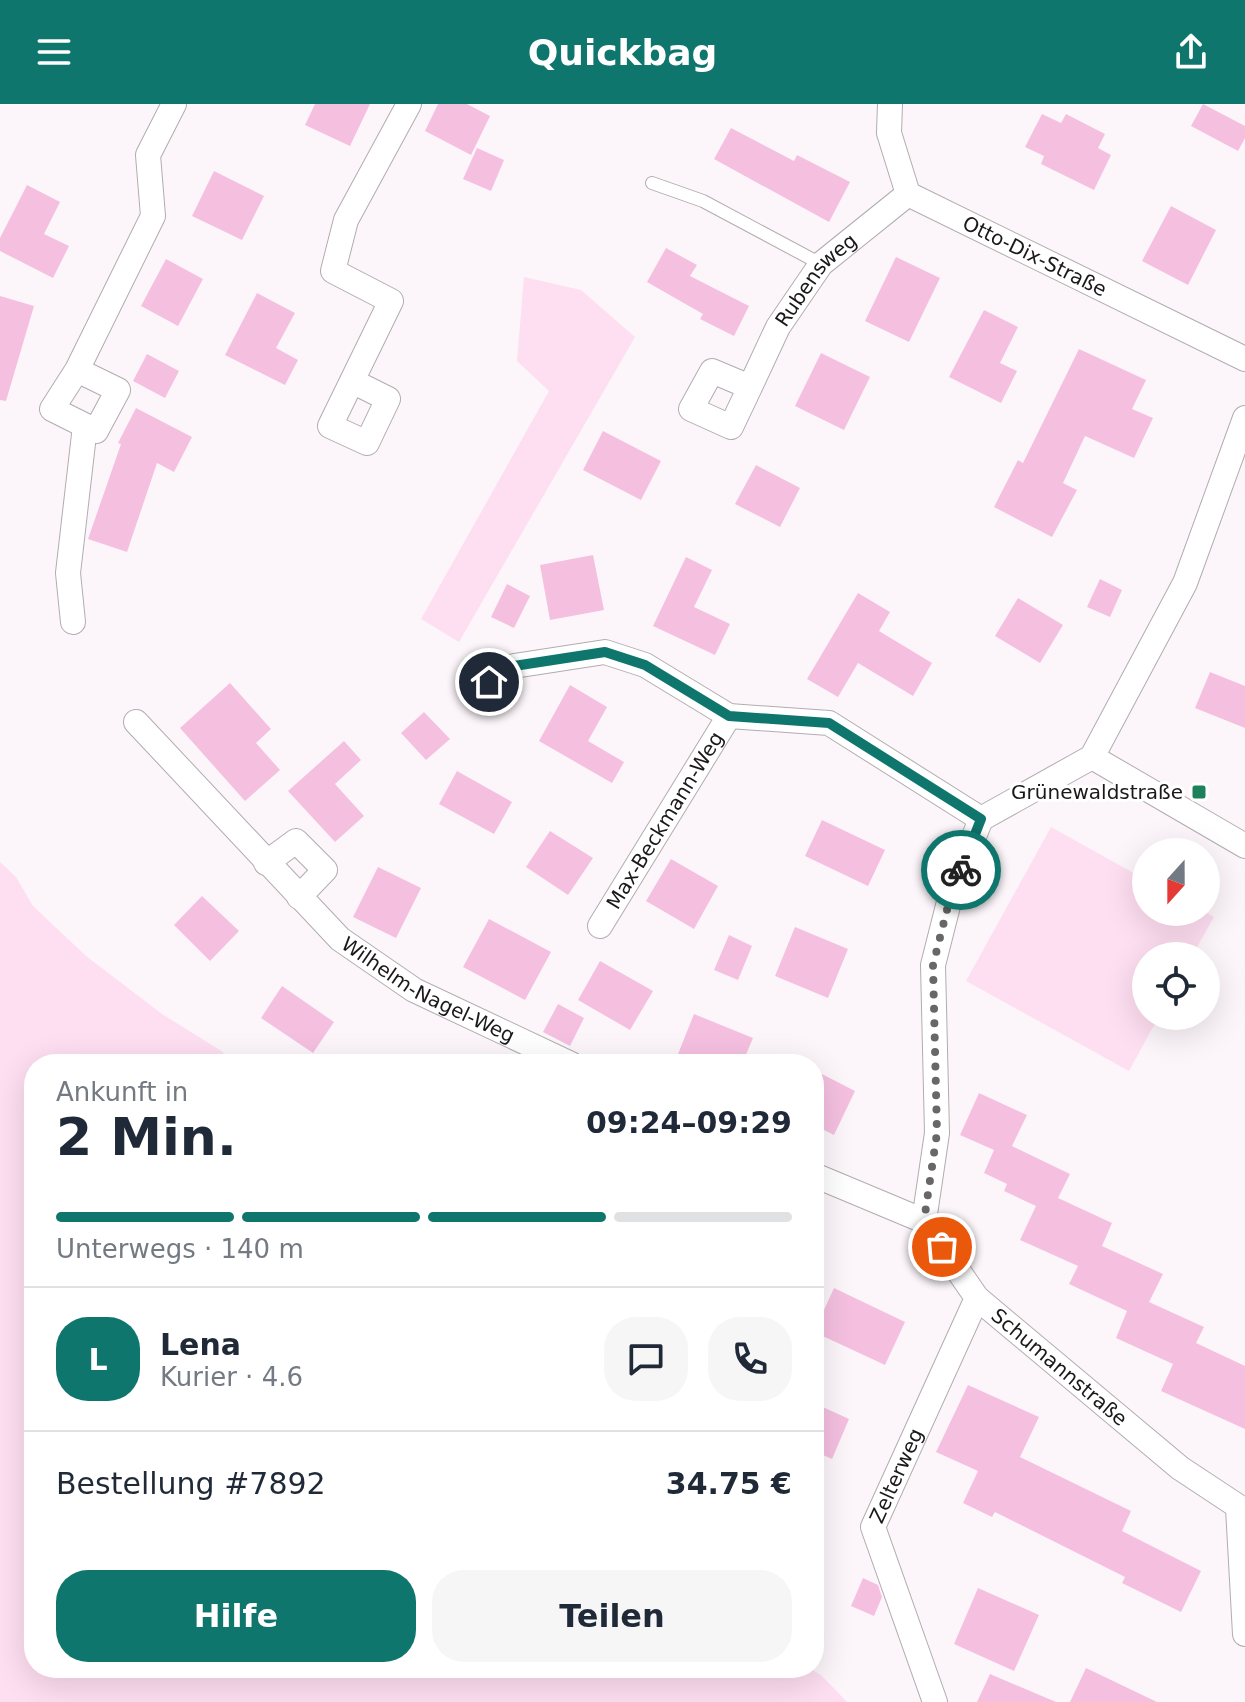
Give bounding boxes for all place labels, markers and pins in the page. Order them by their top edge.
pin [455,648,523,716]
place label: Grünewaldstraße [1011,780,1183,804]
marker: Grünewaldstraße [1190,783,1208,801]
pin [908,1213,976,1281]

